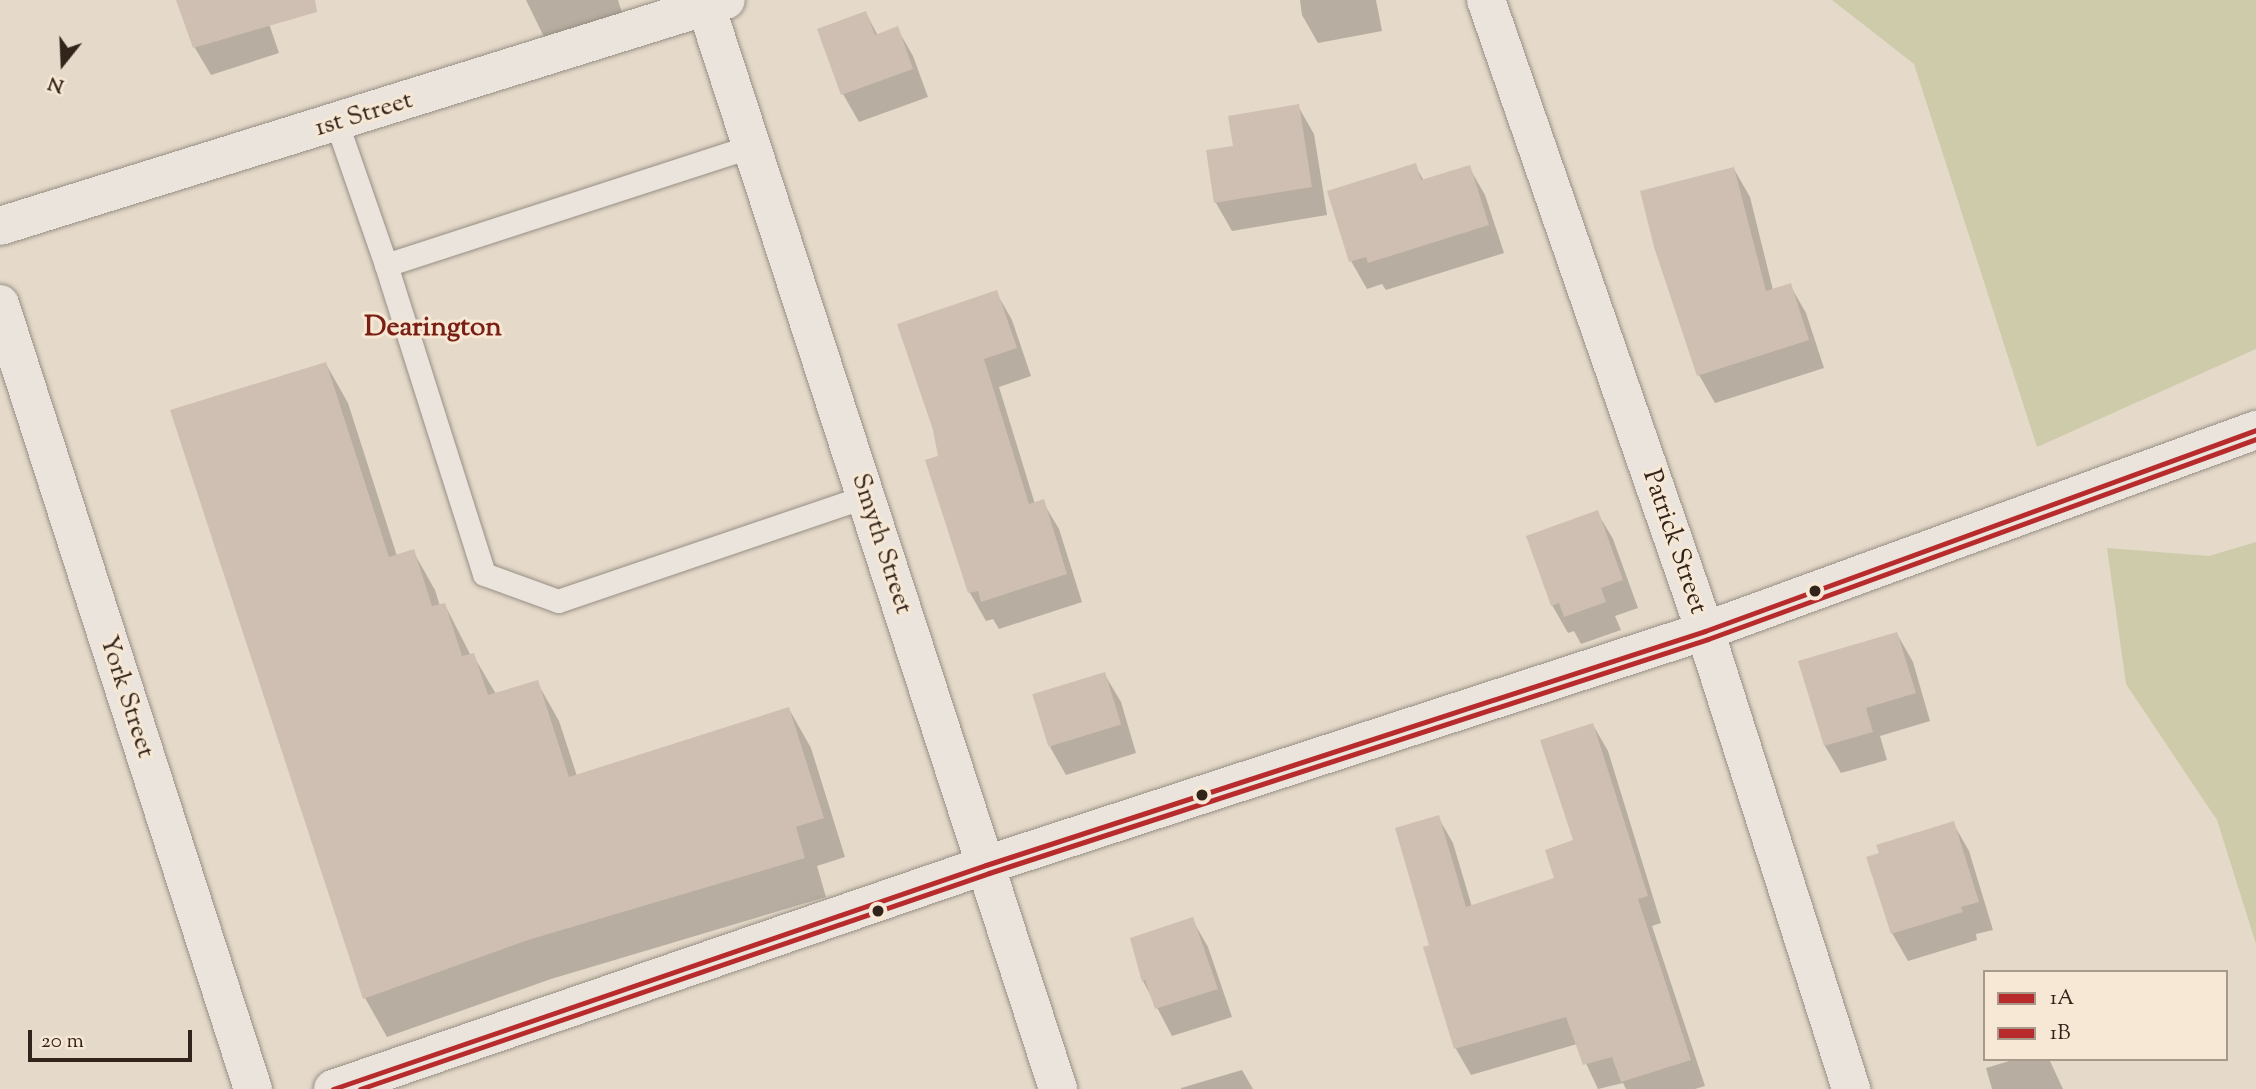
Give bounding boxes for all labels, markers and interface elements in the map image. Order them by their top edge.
north arrow [28,28,98,98]
text: N [45,68,68,99]
street label: 1st Street [311,85,417,145]
district label: Dearington [364,311,502,345]
street label: Patrick Street [1635,466,1713,618]
street label: Smyth Street [844,470,918,618]
unlabelled marker [1808,584,1822,598]
street label: York Street [92,632,160,762]
unlabelled marker [1195,788,1209,802]
unlabelled marker [871,904,885,918]
legend [1983,970,2228,1061]
text: 1A [2050,984,2074,1014]
scale bar [32,1016,196,1060]
text: 1B [2050,1019,2070,1049]
text: 20 m [41,1027,84,1057]

